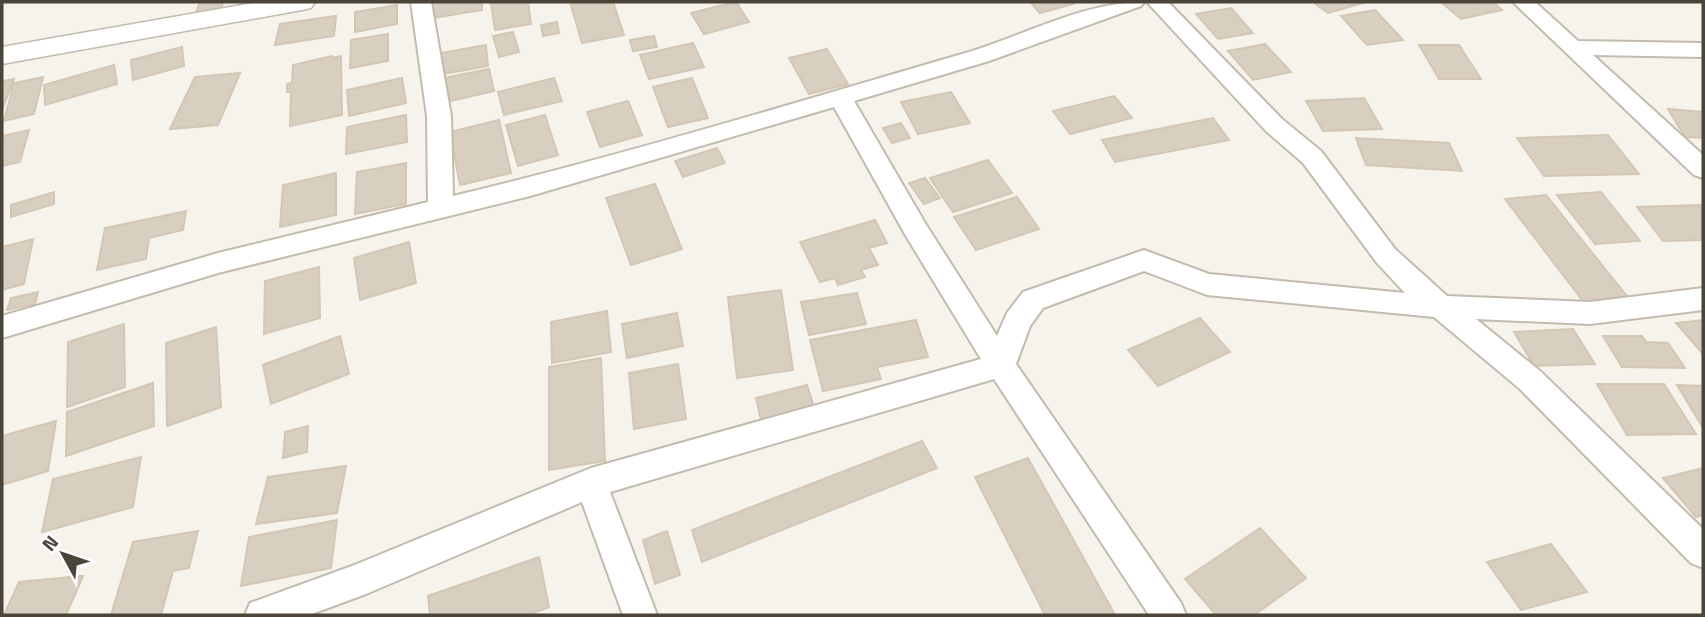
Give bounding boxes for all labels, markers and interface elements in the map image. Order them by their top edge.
north arrow [28,519,98,589]
text: N [34,528,65,557]

